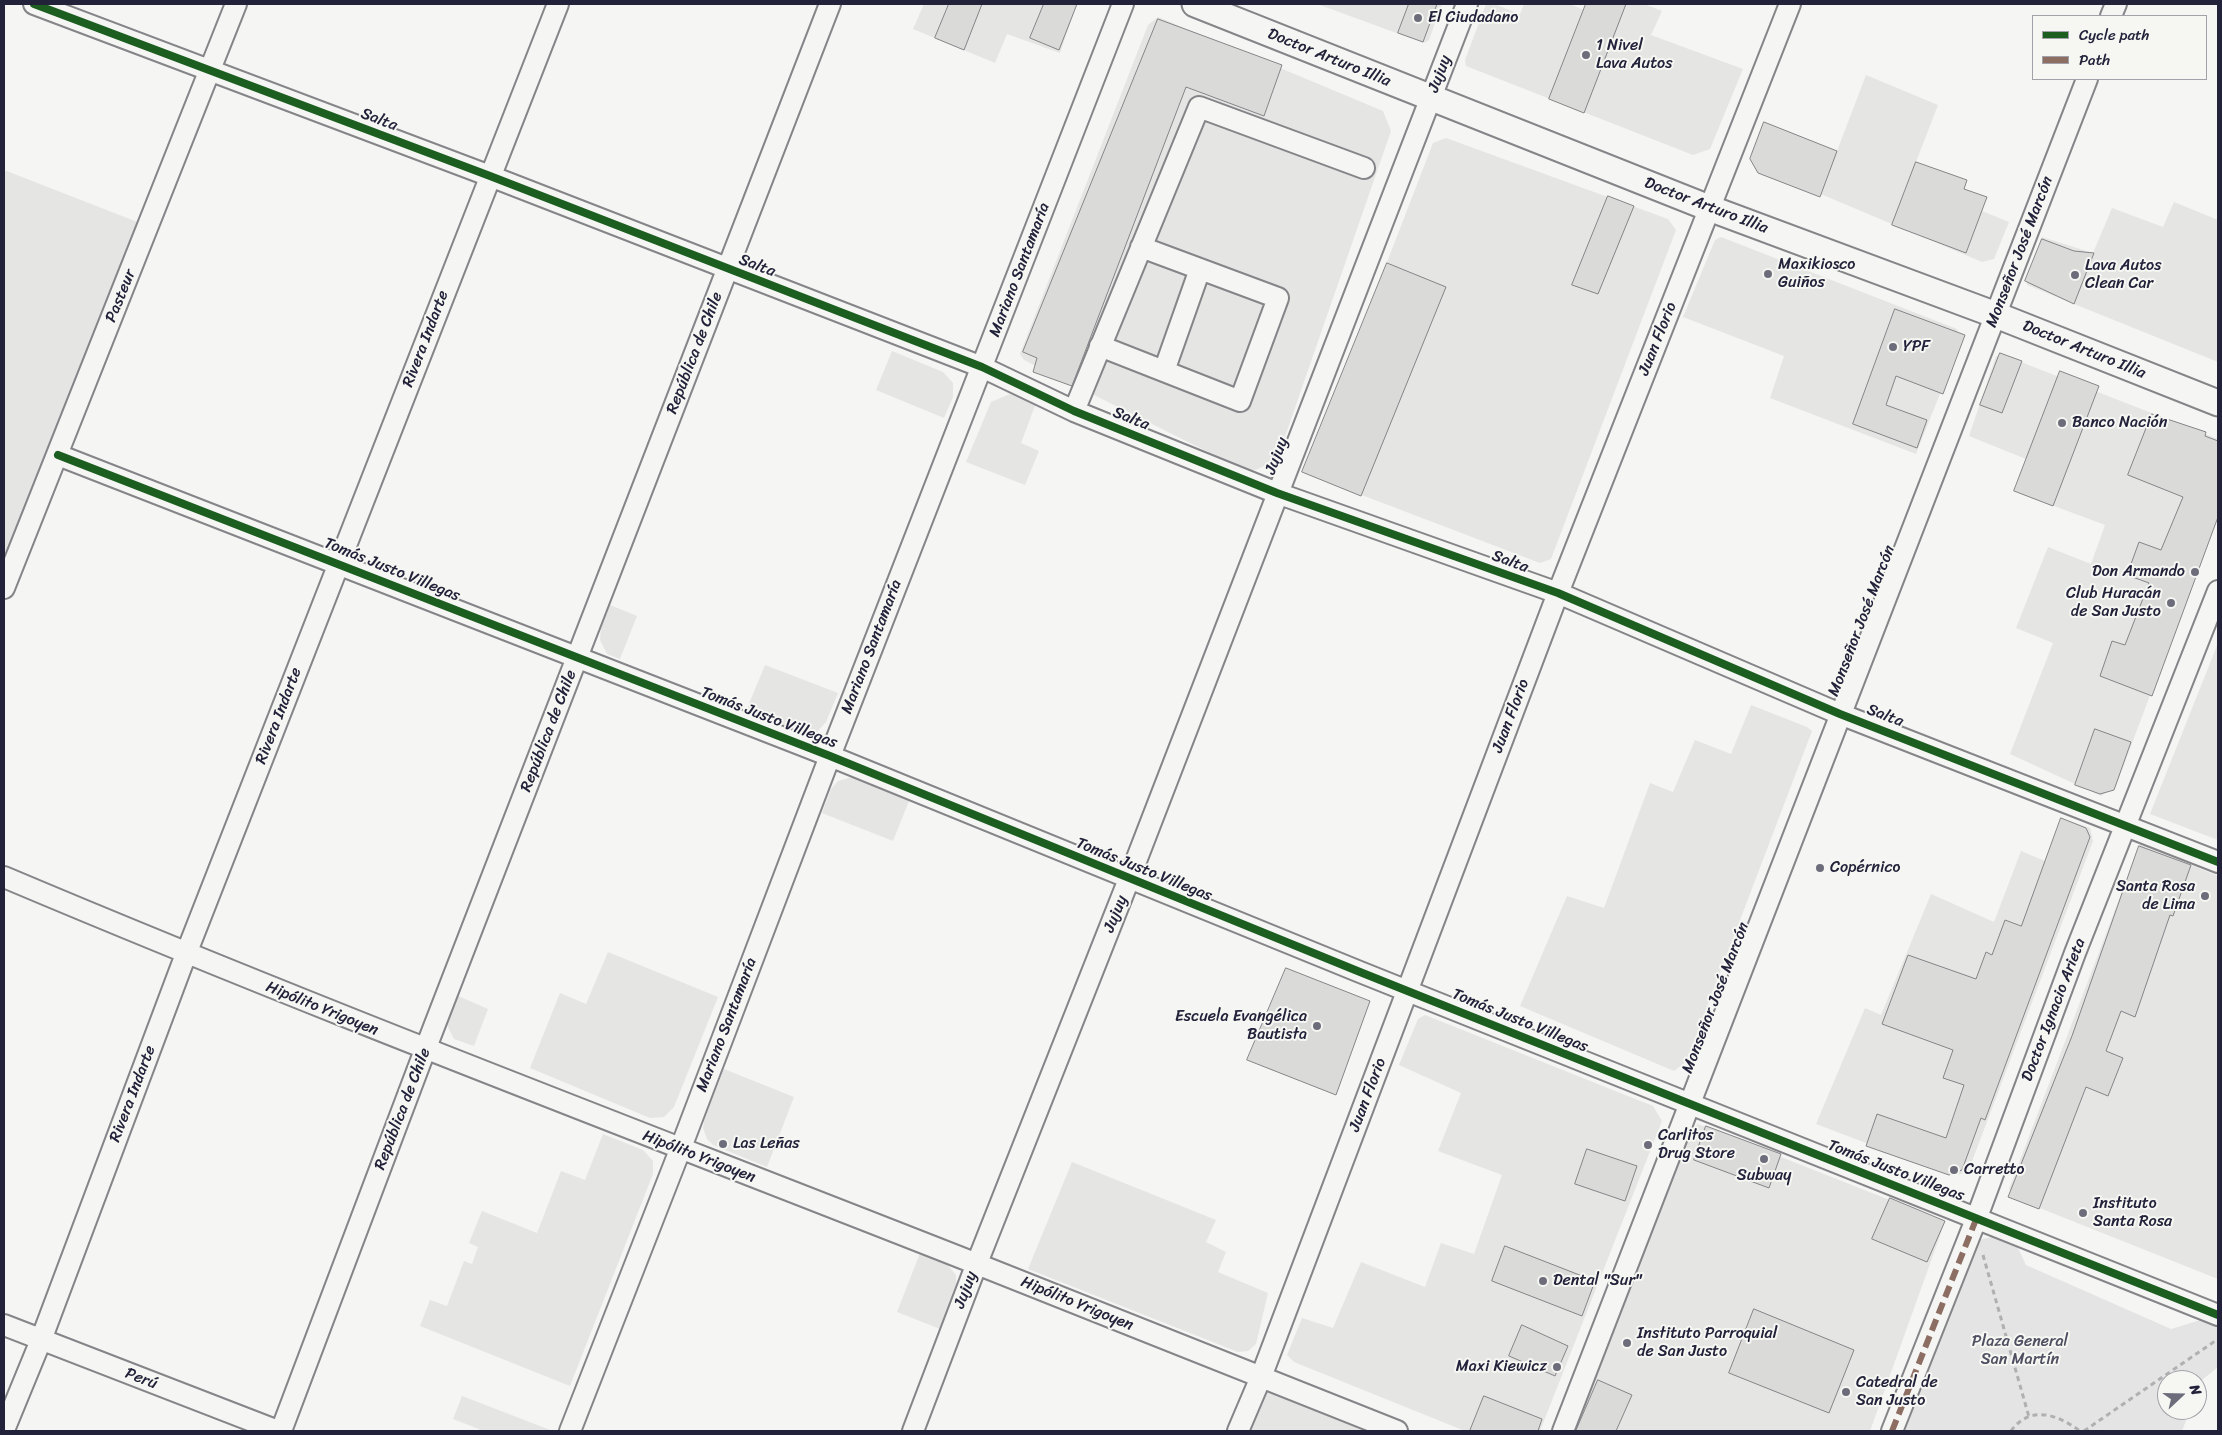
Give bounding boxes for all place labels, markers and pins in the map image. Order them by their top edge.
place label: El Ciudadano [1428,8,1518,28]
marker: El Ciudadano [1412,12,1424,24]
place label: 1 Nivel Lava Autos [1596,36,1673,74]
marker: 1 Nivel Lava Autos [1580,49,1592,61]
place label: Maxikiosco Guiños [1778,255,1855,293]
place label: Lava Autos Clean Car [2085,256,2162,294]
marker: Maxikiosco Guiños [1762,268,1774,280]
marker: Lava Autos Clean Car [2069,269,2081,281]
place label: YPF [1903,337,1930,357]
marker: YPF [1887,341,1899,353]
place label: Banco Nación [2072,413,2167,433]
marker: Banco Nación [2056,417,2068,429]
place label: Don Armando [2092,562,2185,582]
marker: Don Armando [2189,566,2201,578]
place label: Club Huracán de San Justo [2066,584,2161,622]
marker: Club Huracán de San Justo [2165,597,2177,609]
place label: Copérnico [1830,858,1900,878]
marker: Copérnico [1814,862,1826,874]
place label: Santa Rosa de Lima [2116,877,2195,915]
marker: Santa Rosa de Lima [2199,890,2211,902]
place label: Escuela Evangélica Bautista [1175,1007,1307,1045]
marker: Escuela Evangélica Bautista [1311,1020,1323,1032]
place label: Carlitos Drug Store [1658,1126,1735,1164]
place label: Las Leñas [733,1134,800,1154]
marker: Las Leñas [717,1138,729,1150]
marker: Carlitos Drug Store [1642,1139,1654,1151]
marker: Subway [1758,1153,1770,1165]
place label: Carretto [1964,1160,2024,1180]
marker: Carretto [1948,1164,1960,1176]
place label: Subway [1737,1166,1791,1186]
place label: Instituto Santa Rosa [2093,1194,2172,1232]
marker: Instituto Santa Rosa [2077,1207,2089,1219]
place label: Dental "Sur" [1553,1271,1642,1291]
marker: Dental "Sur" [1537,1275,1549,1287]
place label: Instituto Parroquial de San Justo [1637,1324,1777,1362]
marker: Instituto Parroquial de San Justo [1621,1337,1633,1349]
place label: Maxi Kiewicz [1456,1357,1547,1377]
marker: Maxi Kiewicz [1551,1361,1563,1373]
place label: Catedral de San Justo [1856,1373,1938,1411]
marker: Catedral de San Justo [1840,1386,1852,1398]

